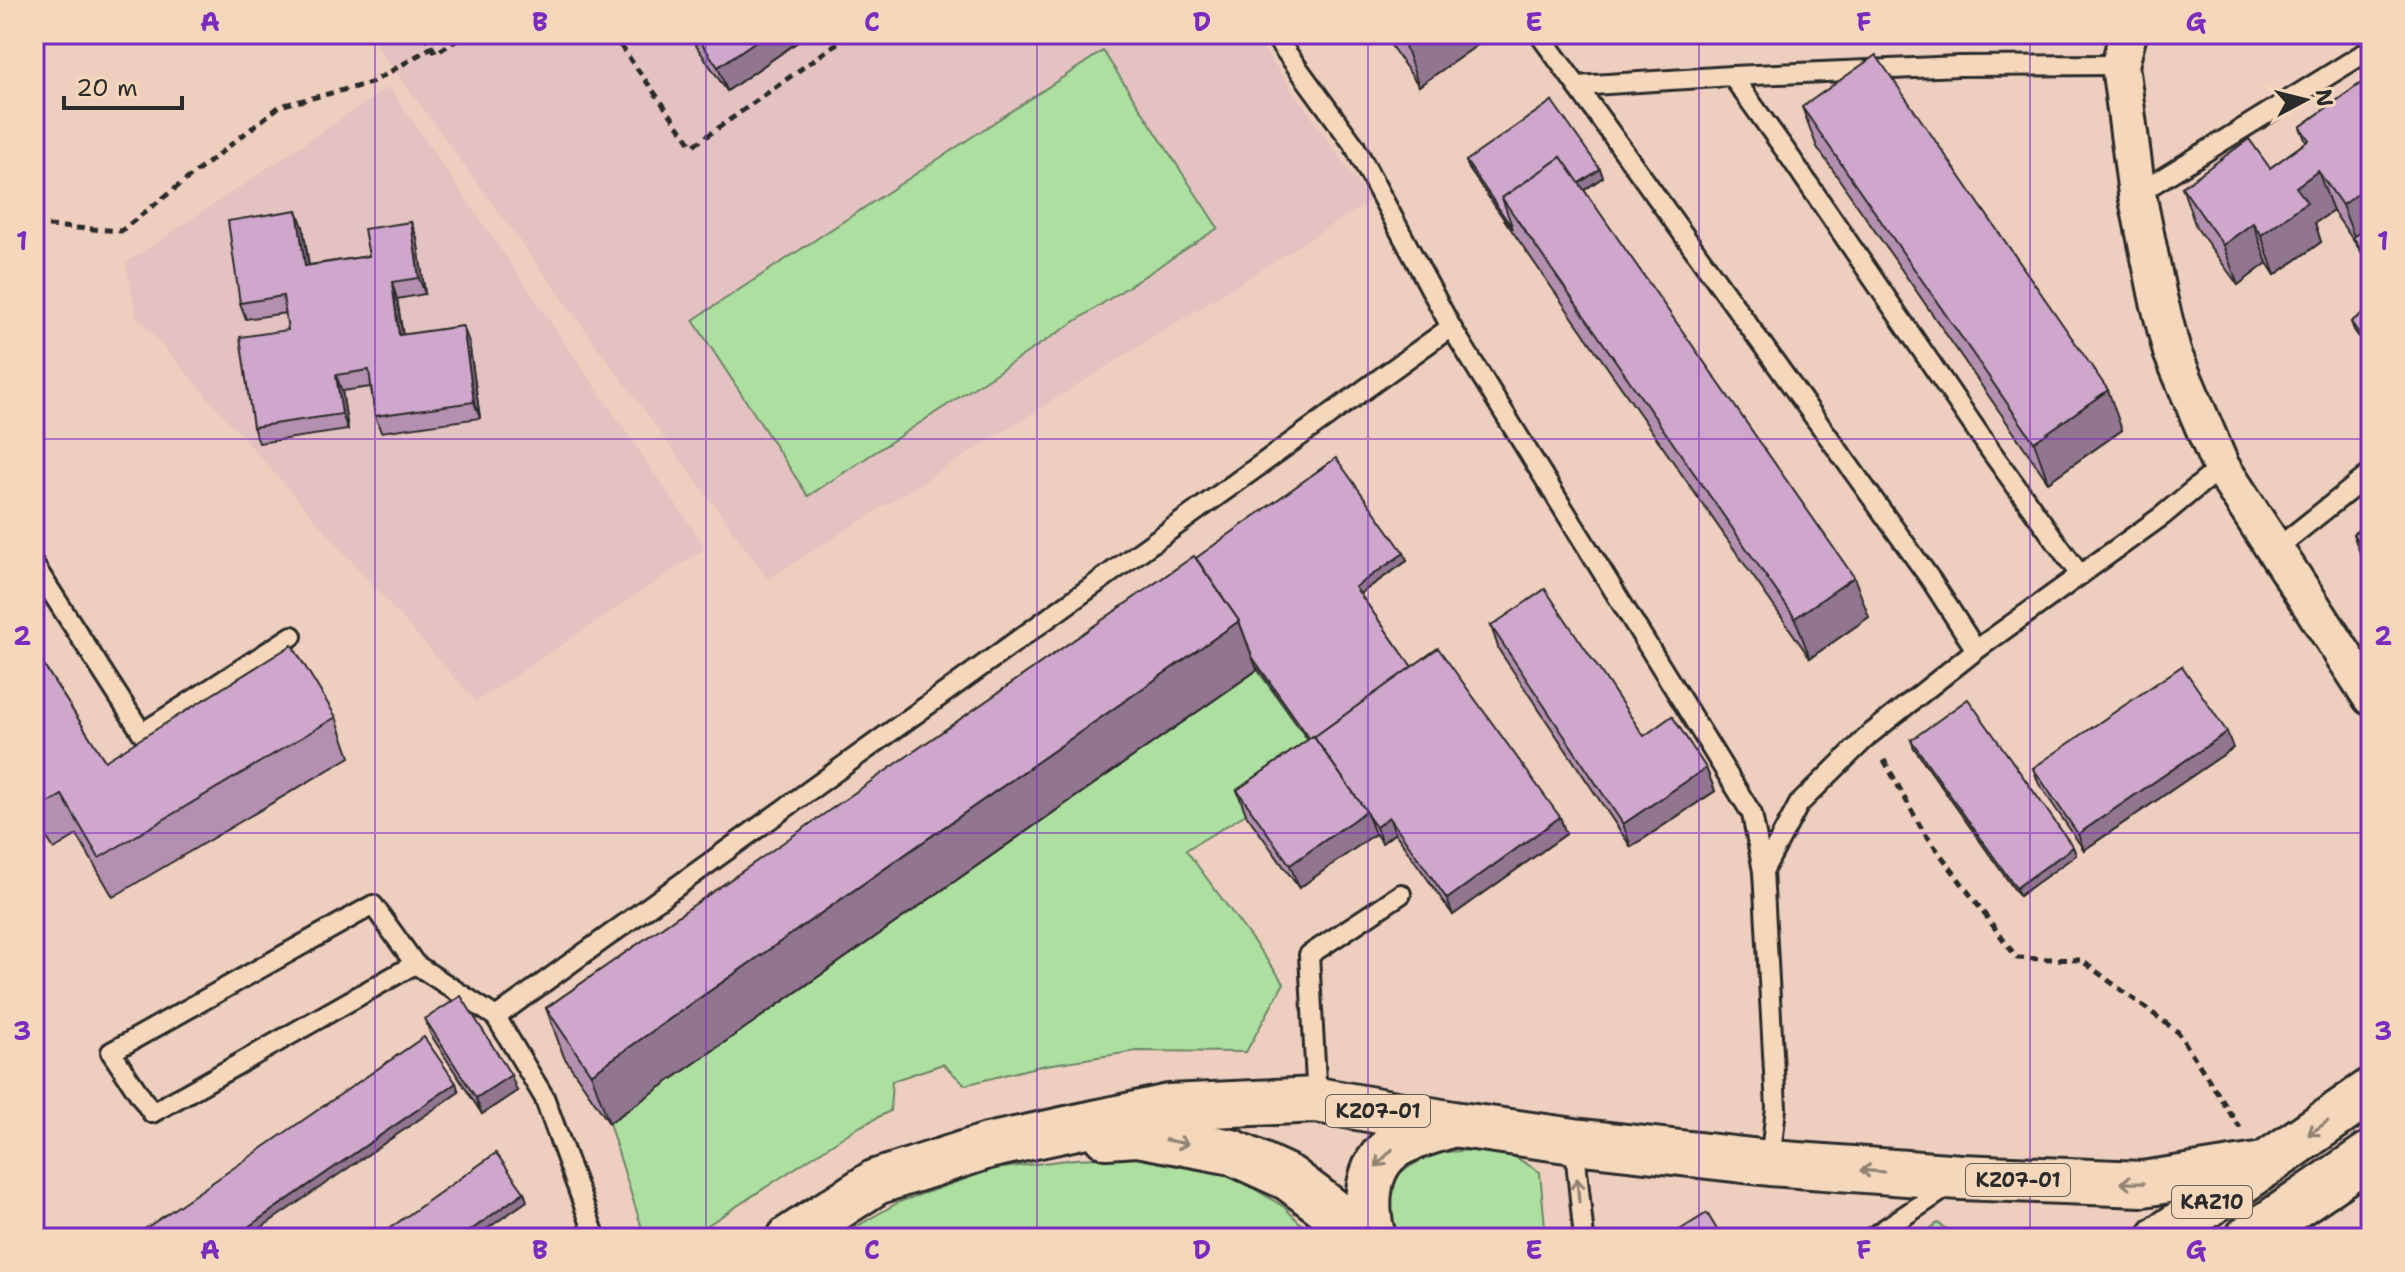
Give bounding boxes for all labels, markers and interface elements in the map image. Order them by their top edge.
text: A [200,4,220,39]
text: B [532,4,548,39]
text: C [864,4,880,39]
text: D [1193,4,1211,39]
text: E [1525,4,1543,39]
text: F [1856,4,1872,39]
text: G [2186,4,2207,39]
scale bar [64,60,182,110]
north arrow [2265,60,2345,140]
text: 20 m [76,72,138,104]
text: N [2309,87,2340,108]
text: 1 [16,223,28,258]
text: 1 [2377,223,2389,258]
text: 2 [13,618,31,653]
text: 2 [2374,618,2392,653]
text: 3 [13,1013,31,1048]
text: 3 [2374,1013,2392,1048]
road number: KZ07-01 [1326,1095,1430,1127]
one-way arrow [2307,1120,2329,1136]
one-way arrow [1164,1135,1189,1150]
one-way arrow [1374,1148,1394,1167]
one-way arrow [1859,1163,1886,1178]
road number: KZ07-01 [1966,1164,2070,1196]
one-way arrow [2119,1176,2145,1191]
one-way arrow [1570,1177,1585,1204]
road number: KAZ10 [2172,1186,2252,1218]
text: A [200,1232,220,1267]
text: B [532,1232,548,1267]
text: C [864,1232,880,1267]
text: D [1193,1232,1211,1267]
text: E [1525,1232,1543,1267]
text: F [1856,1232,1872,1267]
text: G [2186,1232,2207,1267]

